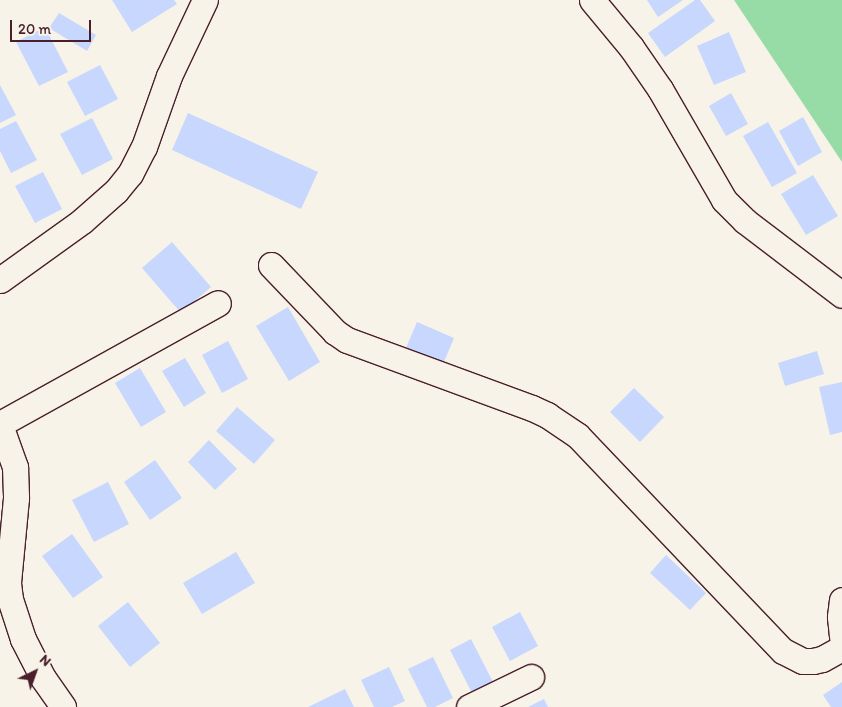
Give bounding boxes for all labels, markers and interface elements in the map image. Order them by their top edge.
scale bar [12,10,94,42]
text: 20 m [18,20,51,38]
north arrow [10,647,60,697]
text: N [36,651,55,670]

